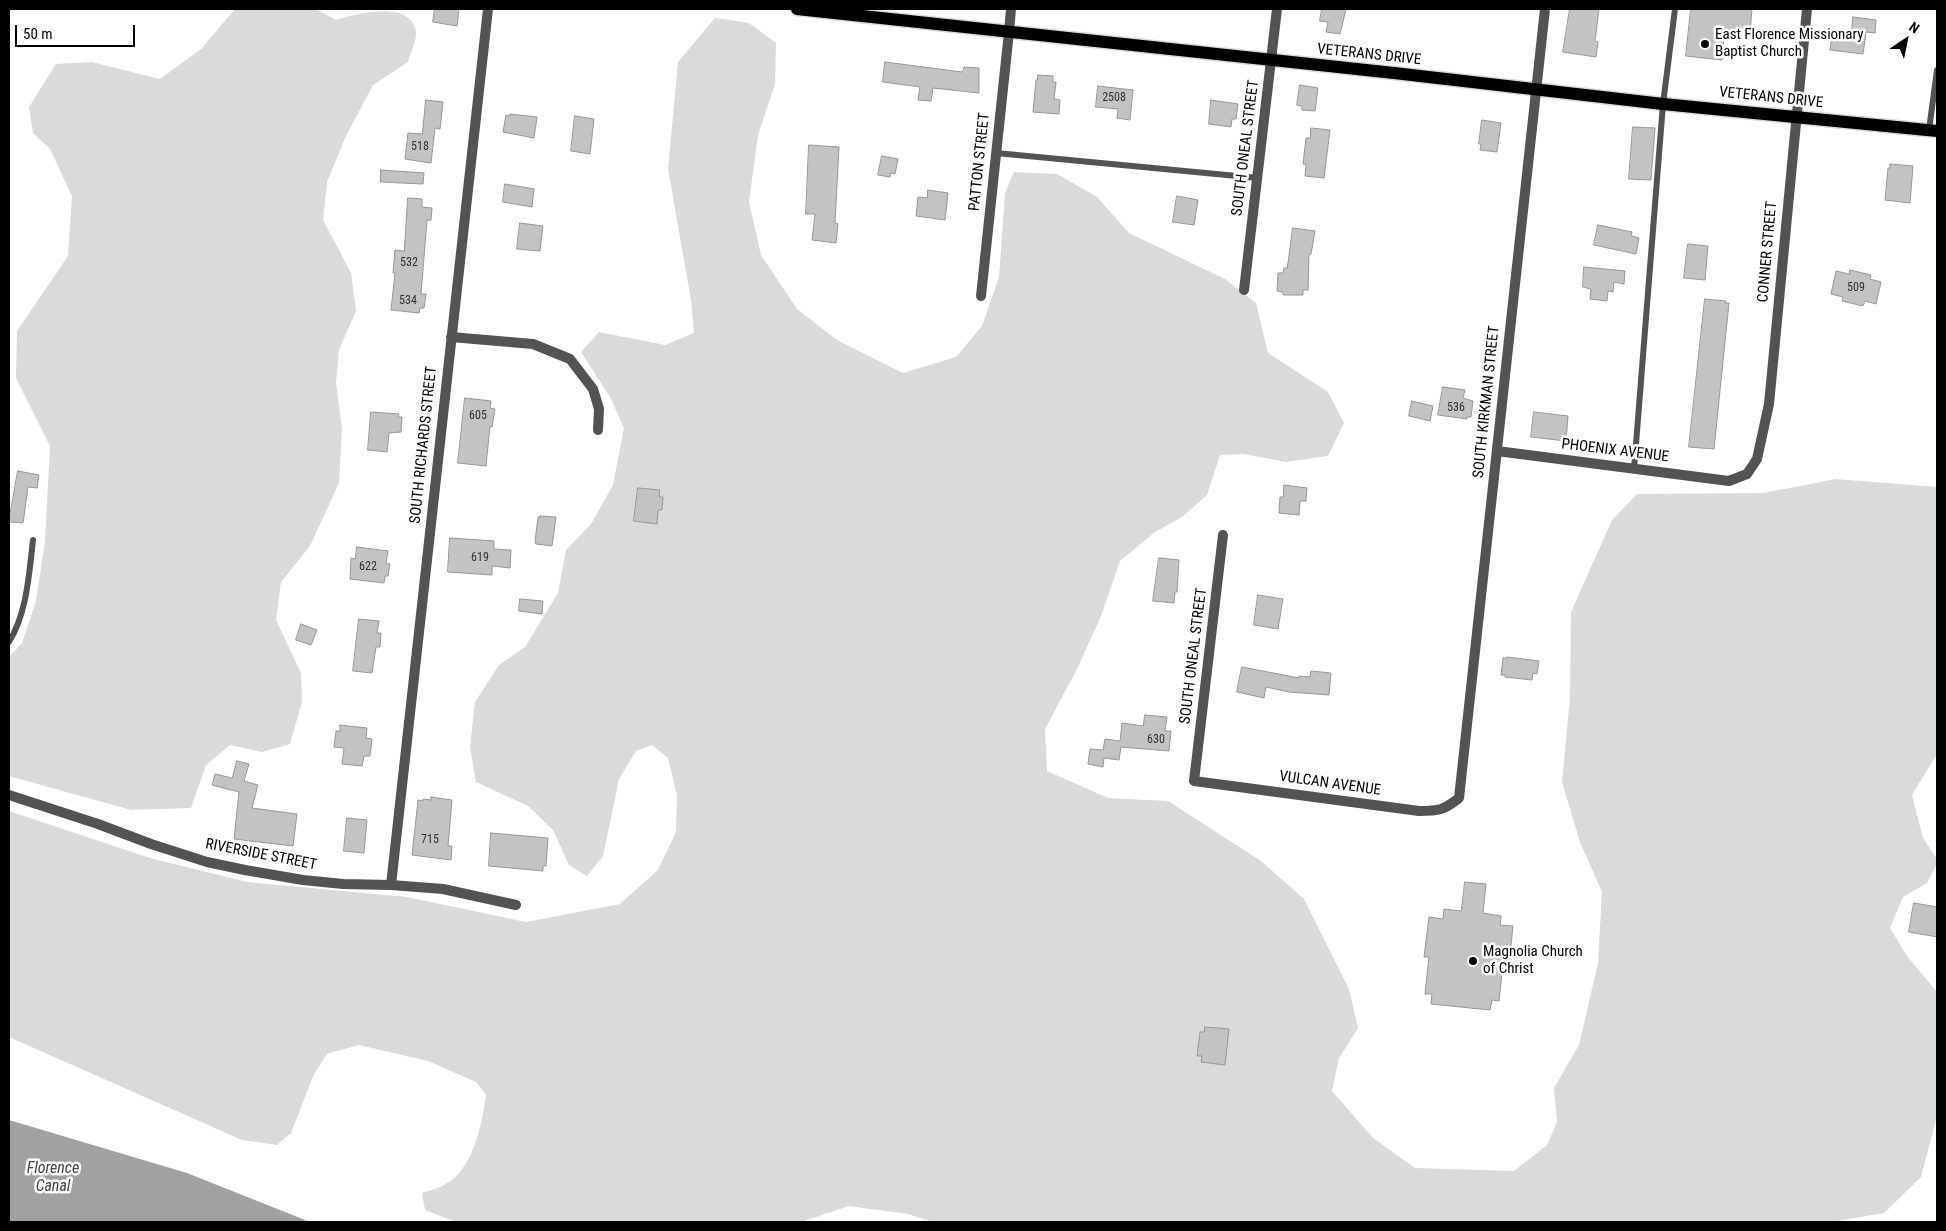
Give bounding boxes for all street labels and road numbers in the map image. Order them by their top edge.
street label: VETERANS DRIVE [1316,41,1422,69]
street label: SOUTH ONEAL STREET [1229,79,1263,217]
street label: VETERANS DRIVE [1718,84,1824,112]
street label: PATTON STREET [966,112,994,212]
street label: CONNER STREET [1755,201,1781,303]
street label: SOUTH KIRKMAN STREET [1470,325,1504,479]
street label: SOUTH RICHARDS STREET [407,365,441,525]
street label: PHOENIX AVENUE [1560,435,1670,467]
street label: SOUTH ONEAL STREET [1177,587,1211,725]
street label: VULCAN AVENUE [1278,768,1382,800]
street label: RIVERSIDE STREET [204,835,318,875]

